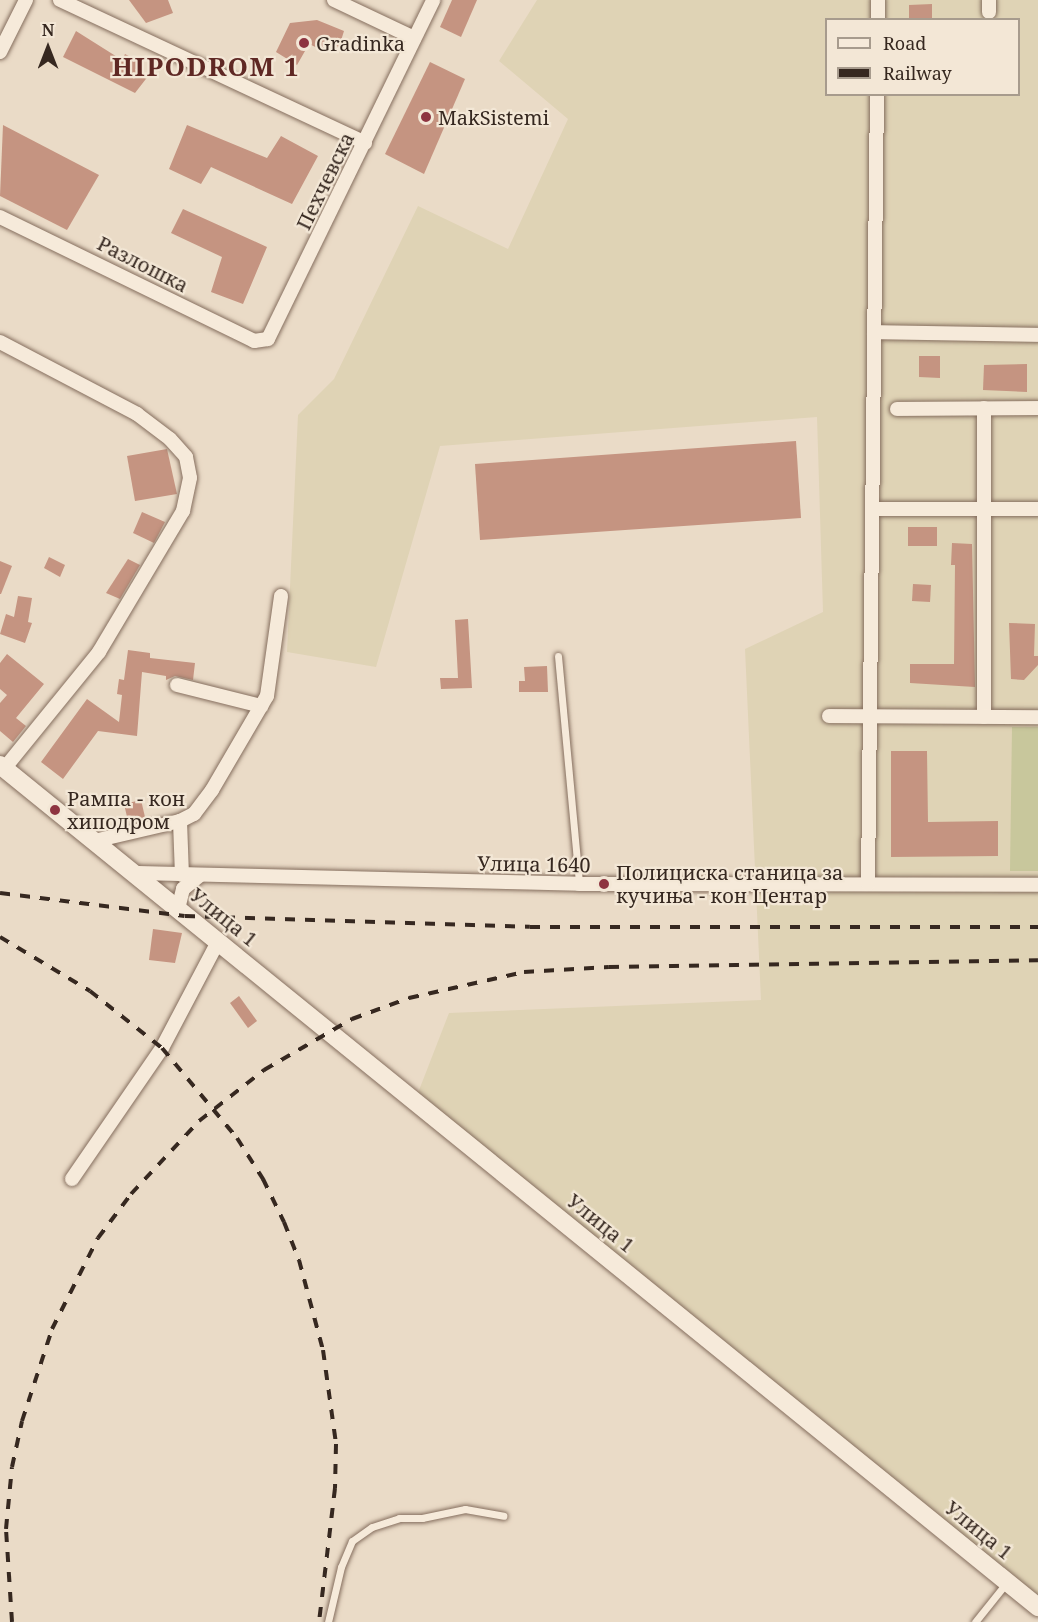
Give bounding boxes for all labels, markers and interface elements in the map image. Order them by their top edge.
north arrow [18,18,78,78]
legend [825,18,1020,96]
text: N [42,19,54,41]
place label: Gradinka [316,31,405,55]
text: Road [883,31,926,55]
marker: Gradinka [297,36,311,50]
district label: HIPODROM 1 [112,51,300,83]
text: Railway [883,61,952,85]
place label: MakSistemi [438,105,549,129]
marker: MakSistemi [419,110,433,124]
street label: Пехчевска [291,128,359,234]
street label: Разлошка [93,231,193,297]
place label: Рампа - кон хиподром [67,786,185,833]
marker: Рампа - кон хиподром [48,803,62,817]
street label: Улица 1640 [477,851,591,877]
place label: Полициска станица за кучиња - кон Центар [616,861,843,908]
marker: Полициска станица за кучиња - кон Центар [597,877,611,891]
street label: Улица 1 [185,883,263,951]
street label: Улица 1 [562,1189,640,1257]
street label: Улица 1 [940,1496,1018,1564]

